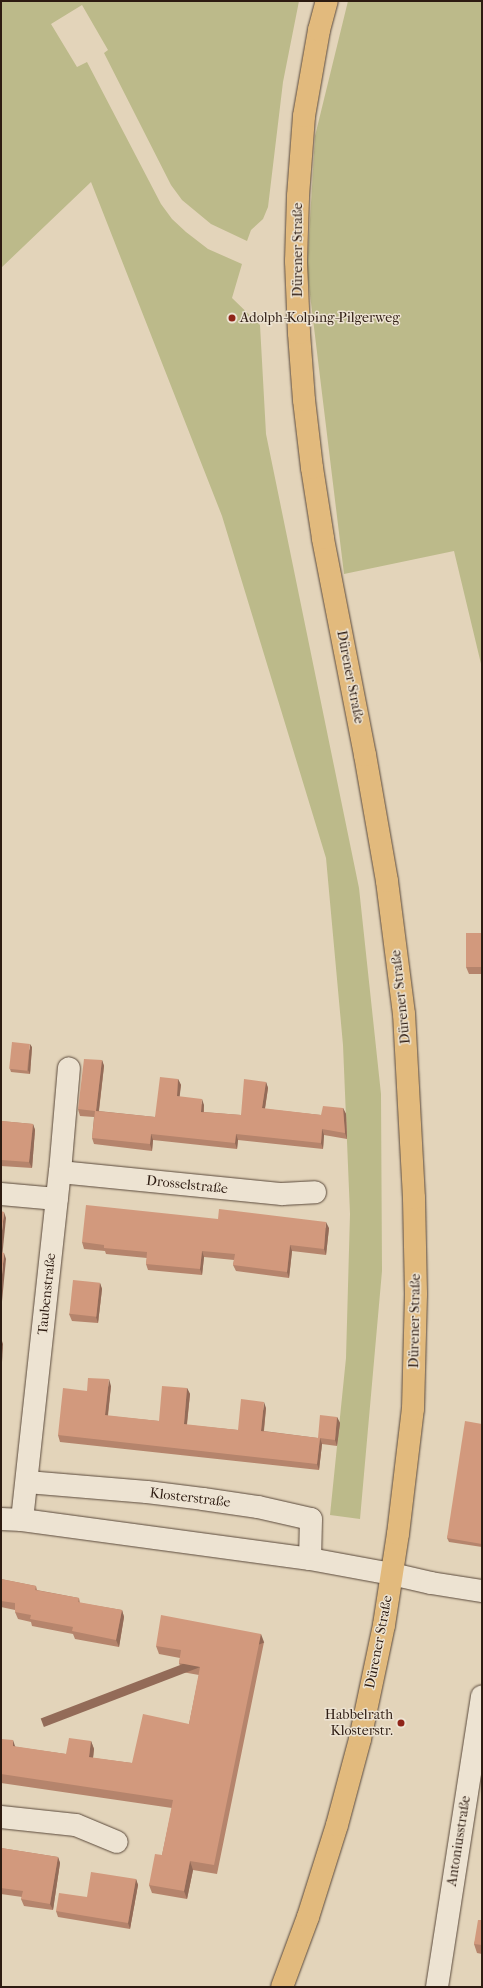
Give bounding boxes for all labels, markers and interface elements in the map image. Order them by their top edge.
street label: Dürener Straße [290,203,306,297]
place label: Adolph-Kolping-Pilgerweg [240,310,400,326]
marker: Adolph-Kolping-Pilgerweg [227,313,237,323]
street label: Dürener Straße [333,629,367,725]
street label: Dürener Straße [388,949,414,1045]
street label: Drosselstraße [145,1172,229,1198]
street label: Taubenstraße [34,1252,60,1336]
street label: Dürener Straße [406,1274,424,1368]
street label: Klosterstraße [149,1485,231,1511]
street label: Dürener Straße [362,1594,396,1690]
place label: Habbelrath Klosterstr. [325,1707,393,1740]
marker: Habbelrath Klosterstr. [396,1718,406,1728]
street label: Antoniusstraße [444,1794,474,1888]

